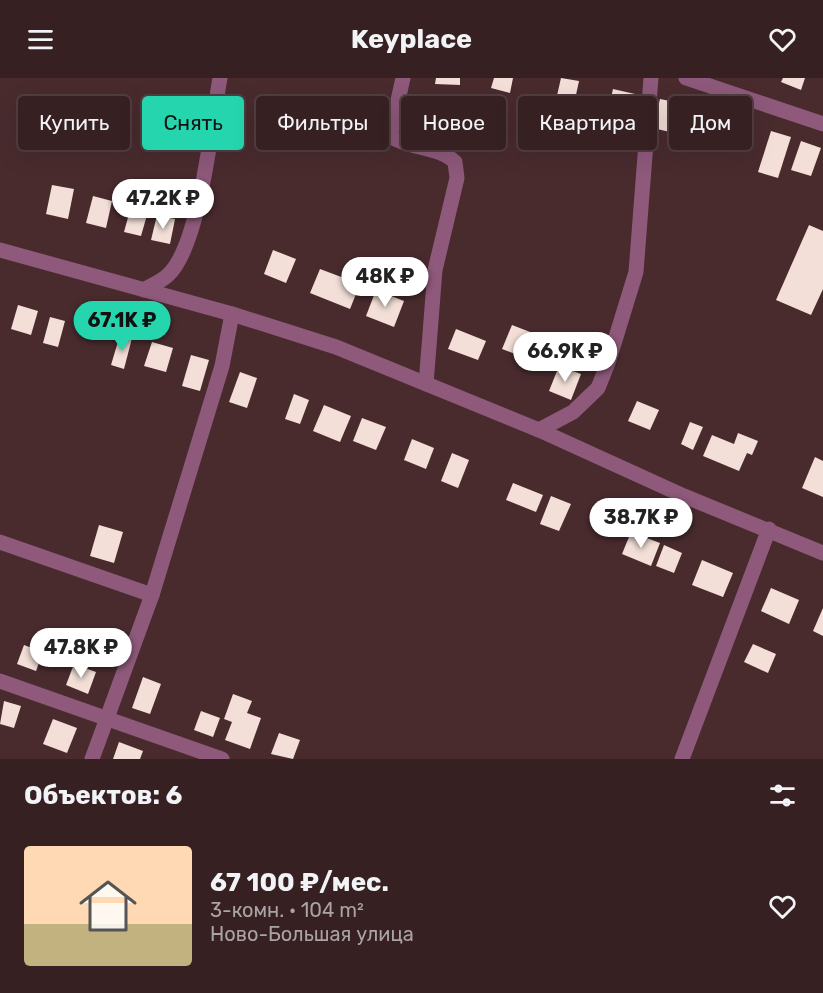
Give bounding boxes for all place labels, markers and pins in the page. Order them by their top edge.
pin: 47.2K ₽ [108,179,218,230]
pin: 48K ₽ [343,257,427,308]
pin: 67.1K ₽ [67,301,177,352]
pin: 66.9K ₽ [510,332,620,383]
pin: 38.7K ₽ [586,498,696,549]
pin: 47.8K ₽ [26,628,136,679]

